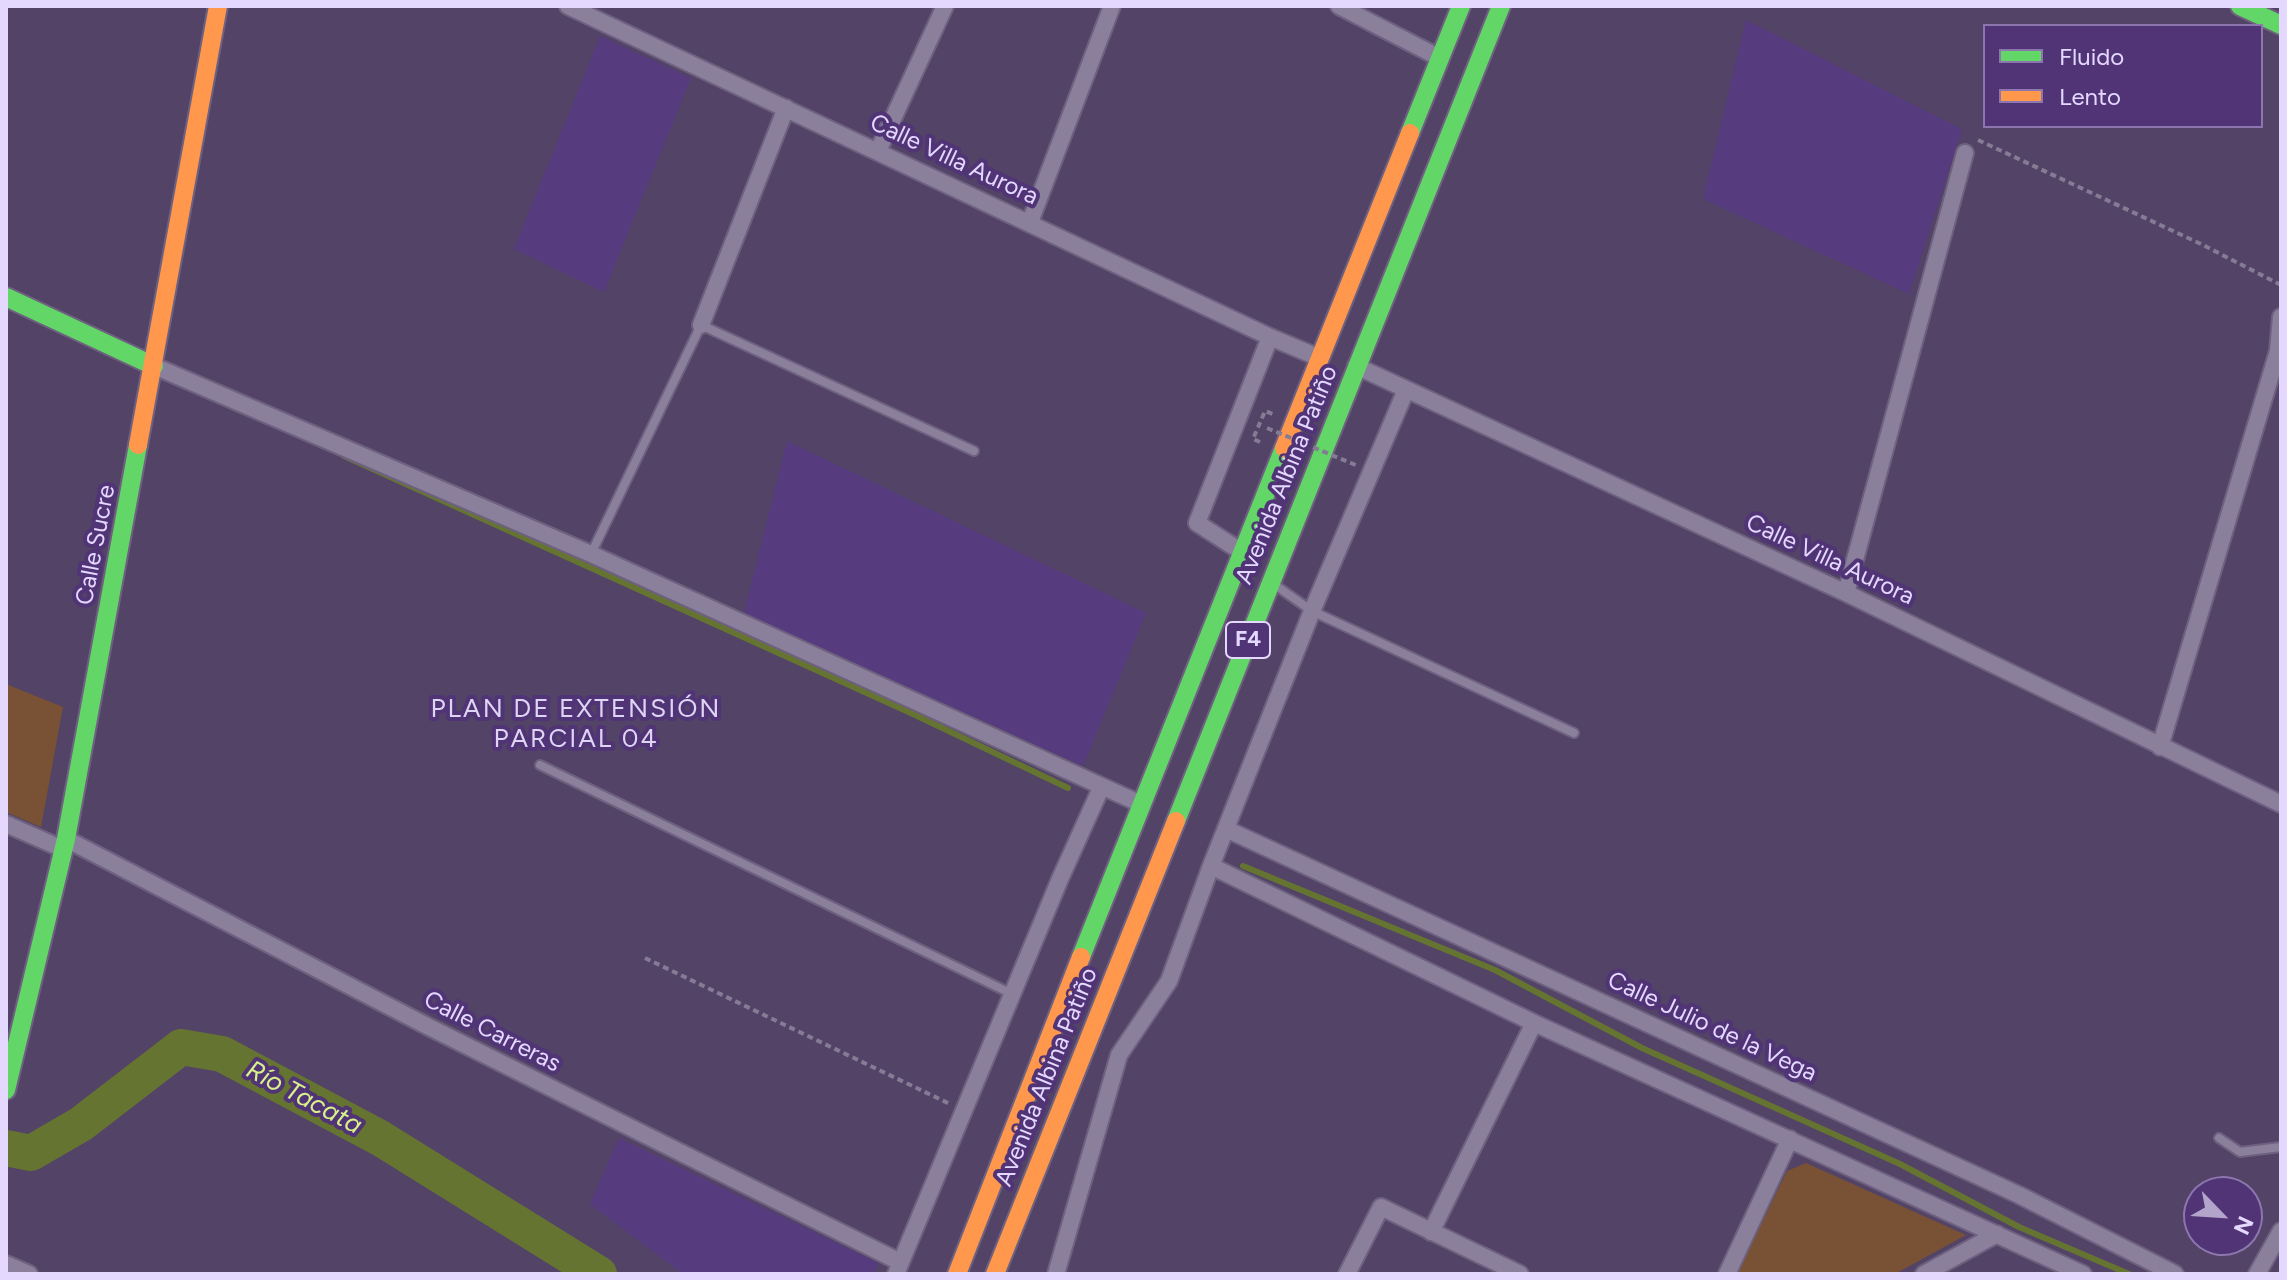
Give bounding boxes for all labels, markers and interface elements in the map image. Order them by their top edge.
legend [1983,24,2263,128]
text: Fluido [2059,42,2124,71]
text: Lento [2059,82,2121,111]
street label: Calle Villa Aurora [865,108,1043,212]
street label: Avenida Albina Patiño [1230,362,1344,588]
street label: Calle Sucre [70,483,122,607]
street label: Calle Villa Aurora [1741,508,1919,612]
road number: F4 [1226,622,1270,658]
district label: PLAN DE EXTENSIÓN PARCIAL 04 [431,693,721,754]
street label: Avenida Albina Patiño [990,964,1104,1190]
street label: Calle Julio de la Vega [1603,966,1821,1088]
street label: Calle Carreras [419,985,565,1079]
water label: Río Tacata [241,1055,367,1141]
north arrow [2183,1176,2263,1256]
text: N [2228,1212,2259,1239]

